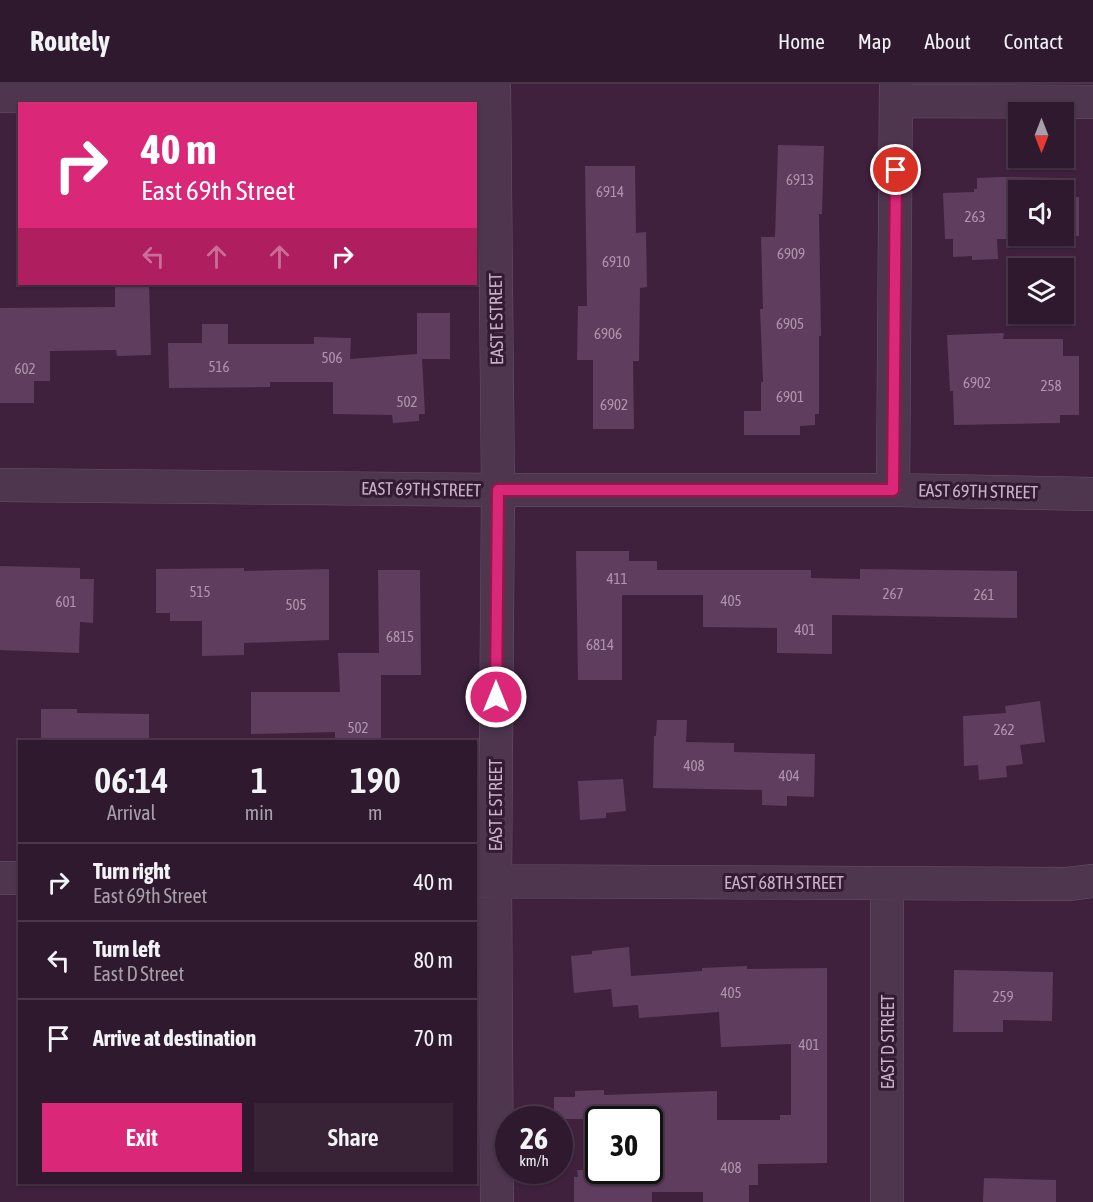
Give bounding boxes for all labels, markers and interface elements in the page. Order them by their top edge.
text: Routely [30,25,110,57]
text: Home [778,29,825,53]
text: Map [858,29,892,53]
text: About [925,29,971,53]
text: Contact [1004,29,1063,53]
north arrow [1008,102,1074,168]
map controls [1008,102,1074,324]
text: 40 m [141,125,216,173]
icon: right [42,126,120,204]
pin [870,144,921,195]
icon: arrive [879,153,912,186]
house number: 6913 [786,171,814,188]
text: East 69th Street [141,175,295,206]
button: sound [1008,180,1074,246]
house number: 6914 [596,183,624,200]
house number: 263 [964,208,986,225]
icon: left [137,240,170,273]
icon: ahead [200,240,233,273]
icon: ahead [263,240,296,273]
icon: right [326,240,359,273]
house number: 6909 [777,245,805,262]
house number: 6910 [602,253,630,270]
button: layers [1008,258,1074,324]
street label: EAST E STREET [485,273,507,365]
house number: 6905 [776,315,804,332]
house number: 6906 [594,325,622,342]
house number: 506 [321,349,343,366]
house number: 516 [208,358,230,375]
house number: 602 [14,360,36,377]
house number: 6902 [963,374,991,391]
house number: 258 [1040,377,1062,394]
house number: 6901 [776,388,804,405]
house number: 502 [396,393,418,410]
house number: 6902 [600,396,628,413]
street label: EAST 69TH STREET [361,477,481,501]
street label: EAST 69TH STREET [918,479,1038,503]
house number: 411 [606,570,628,587]
house number: 515 [189,583,211,600]
house number: 267 [882,585,904,602]
house number: 261 [973,586,995,603]
house number: 405 [720,592,742,609]
house number: 601 [55,593,77,610]
house number: 505 [285,596,307,613]
house number: 401 [794,621,816,638]
house number: 6815 [386,628,414,645]
house number: 6814 [586,636,614,653]
position arrow [464,665,528,729]
house number: 502 [347,719,369,736]
house number: 262 [993,721,1015,738]
house number: 408 [683,757,705,774]
text: 06:14 [94,759,168,801]
text: 1 [251,759,268,801]
text: 190 [350,759,401,801]
street label: EAST E STREET [485,759,506,851]
house number: 404 [778,767,800,784]
text: Arrival [107,801,156,824]
text: min [245,801,274,824]
text: m [368,801,382,824]
text: Turn right [93,858,170,884]
icon: right [42,866,75,899]
text: 40 m [413,869,453,895]
street label: EAST 68TH STREET [724,872,844,893]
text: East 69th Street [93,884,207,907]
text: Turn left [93,936,160,962]
icon: left [42,944,75,977]
text: 80 m [413,947,453,973]
text: East D Street [93,962,184,985]
house number: 405 [720,984,742,1001]
house number: 259 [992,988,1014,1005]
street label: EAST D STREET [877,995,898,1089]
icon: arrive [42,1022,75,1055]
text: Arrive at destination [93,1025,256,1051]
text: 70 m [413,1025,453,1051]
house number: 401 [798,1036,820,1053]
button: Exit [42,1103,242,1172]
button: Share [254,1103,453,1172]
speed limit sign: 30 [585,1106,663,1184]
text: 26 [520,1121,548,1155]
text: km/h [519,1152,549,1169]
house number: 408 [720,1159,742,1176]

